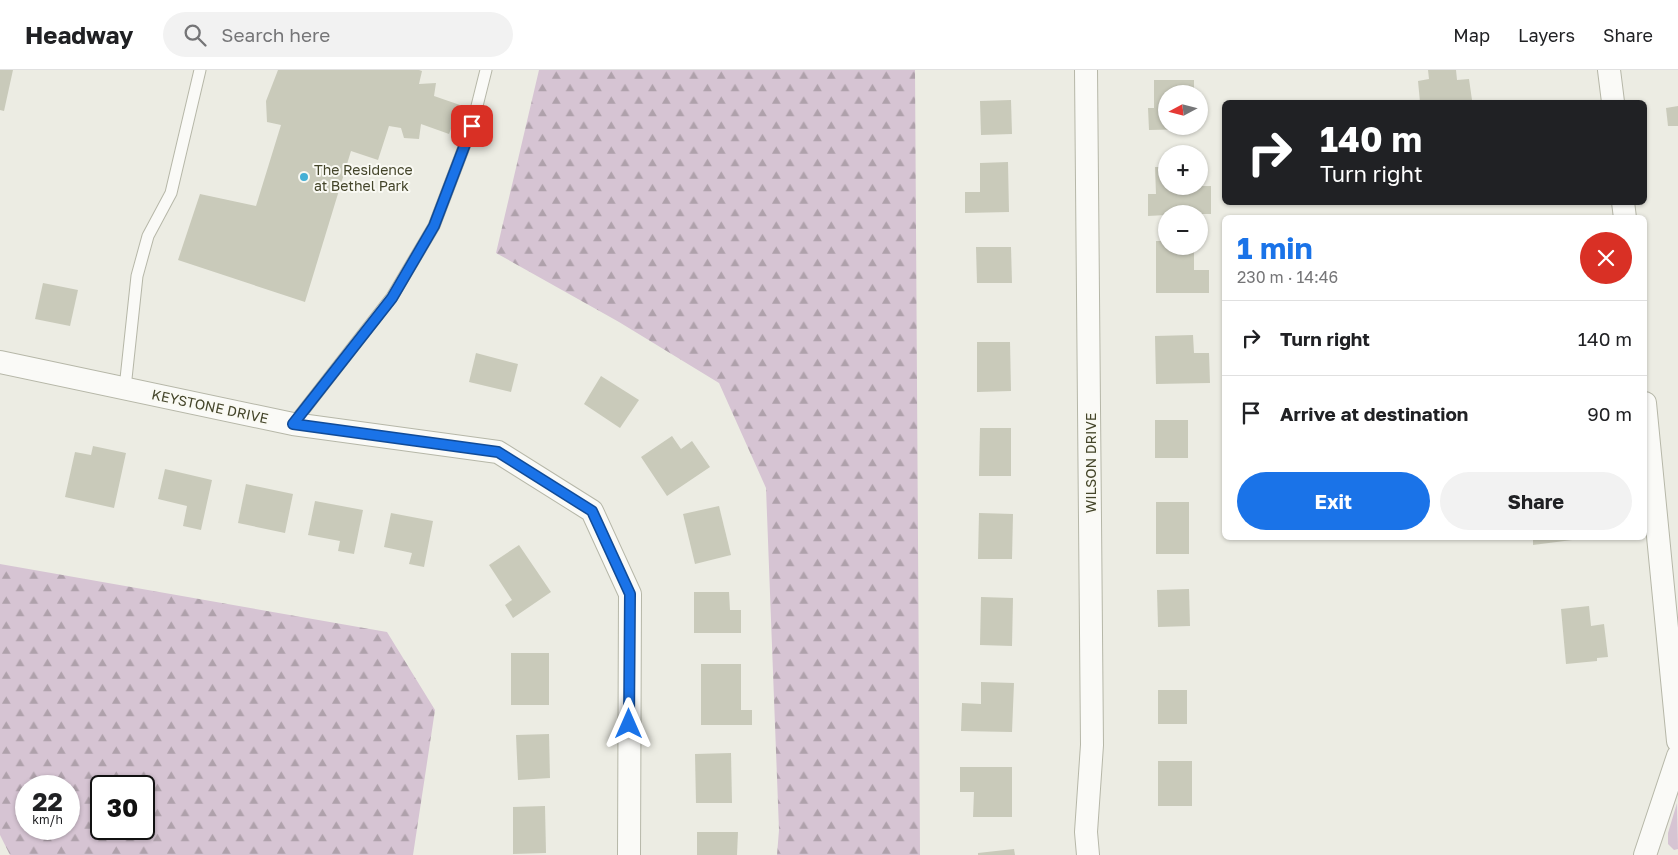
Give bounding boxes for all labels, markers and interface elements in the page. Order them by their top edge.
search box [163,12,513,57]
text: Headway [25,20,133,49]
icon: search [181,21,209,49]
text: Search here [221,23,330,46]
text: Map [1453,24,1490,46]
text: Layers [1518,24,1575,46]
text: Share [1603,24,1653,46]
north arrow [1158,85,1208,135]
map controls [1158,85,1208,255]
pin [451,105,493,147]
icon: arrive [458,112,486,140]
text: 140 m [1320,118,1422,160]
icon: right [1237,120,1302,185]
button: + [1158,145,1208,195]
text: Turn right [1320,160,1423,187]
place label: The Residence at Bethel Park [314,161,413,194]
marker: The Residence at Bethel Park [298,171,310,183]
button: − [1158,205,1208,255]
text: 1 min [1237,230,1313,266]
button: close [1580,232,1632,284]
text: 230 m · 14:46 [1237,267,1338,287]
icon: right [1237,324,1265,352]
text: Turn right [1280,327,1370,350]
text: 140 m [1578,327,1632,350]
street label: KEYSTONE DRIVE [150,385,270,427]
icon: arrive [1237,399,1265,427]
text: Arrive at destination [1280,402,1468,425]
text: 90 m [1587,402,1632,425]
street label: WILSON DRIVE [1082,413,1099,513]
button: Exit [1237,472,1430,530]
button: Share [1440,472,1632,530]
position arrow [602,697,654,749]
speed limit sign: 30 [90,775,155,840]
text: 22 [32,786,63,817]
text: km/h [32,812,63,827]

